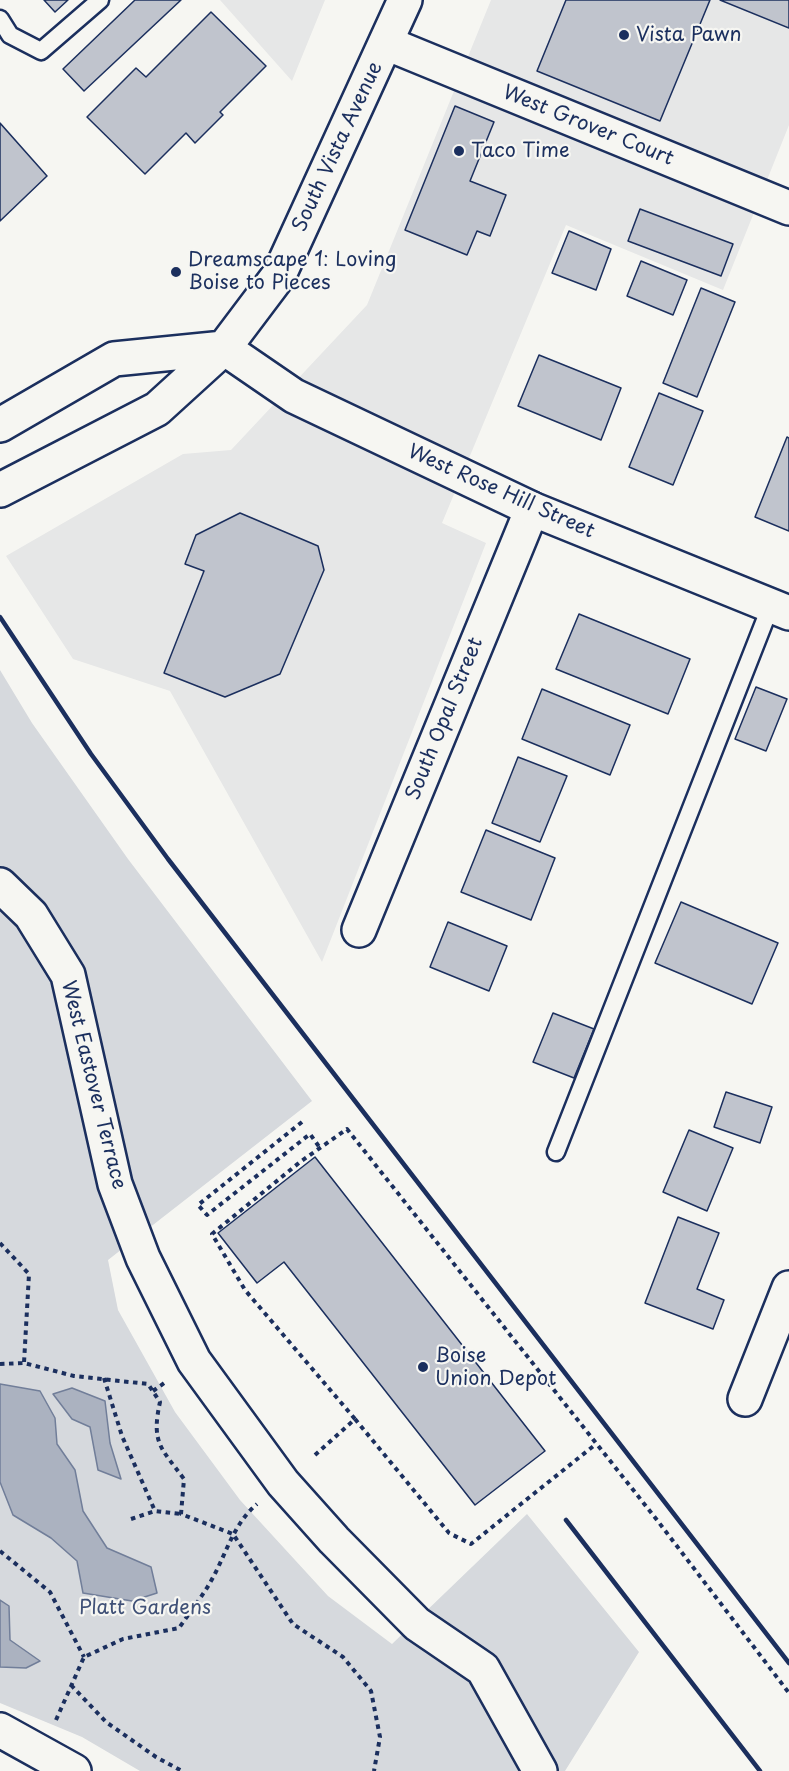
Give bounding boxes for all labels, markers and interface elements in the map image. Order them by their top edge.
place label: Vista Pawn [636,23,741,47]
marker: Vista Pawn [617,28,631,42]
street label: South Vista Avenue [288,58,388,236]
street label: West Grover Court [499,81,677,171]
place label: Taco Time [471,139,570,163]
marker: Taco Time [452,144,466,158]
place label: Dreamscape 1: Loving Boise to Pieces [188,248,397,295]
marker: Dreamscape 1: Loving Boise to Pieces [169,265,183,279]
street label: West Rose Hill Street [404,440,598,544]
street label: South Opal Street [401,634,489,804]
street label: West Eastover Terrace [55,978,131,1192]
place label: Boise Union Depot [435,1344,556,1391]
marker: Boise Union Depot [416,1360,430,1374]
park label: Platt Gardens [79,1596,211,1620]

